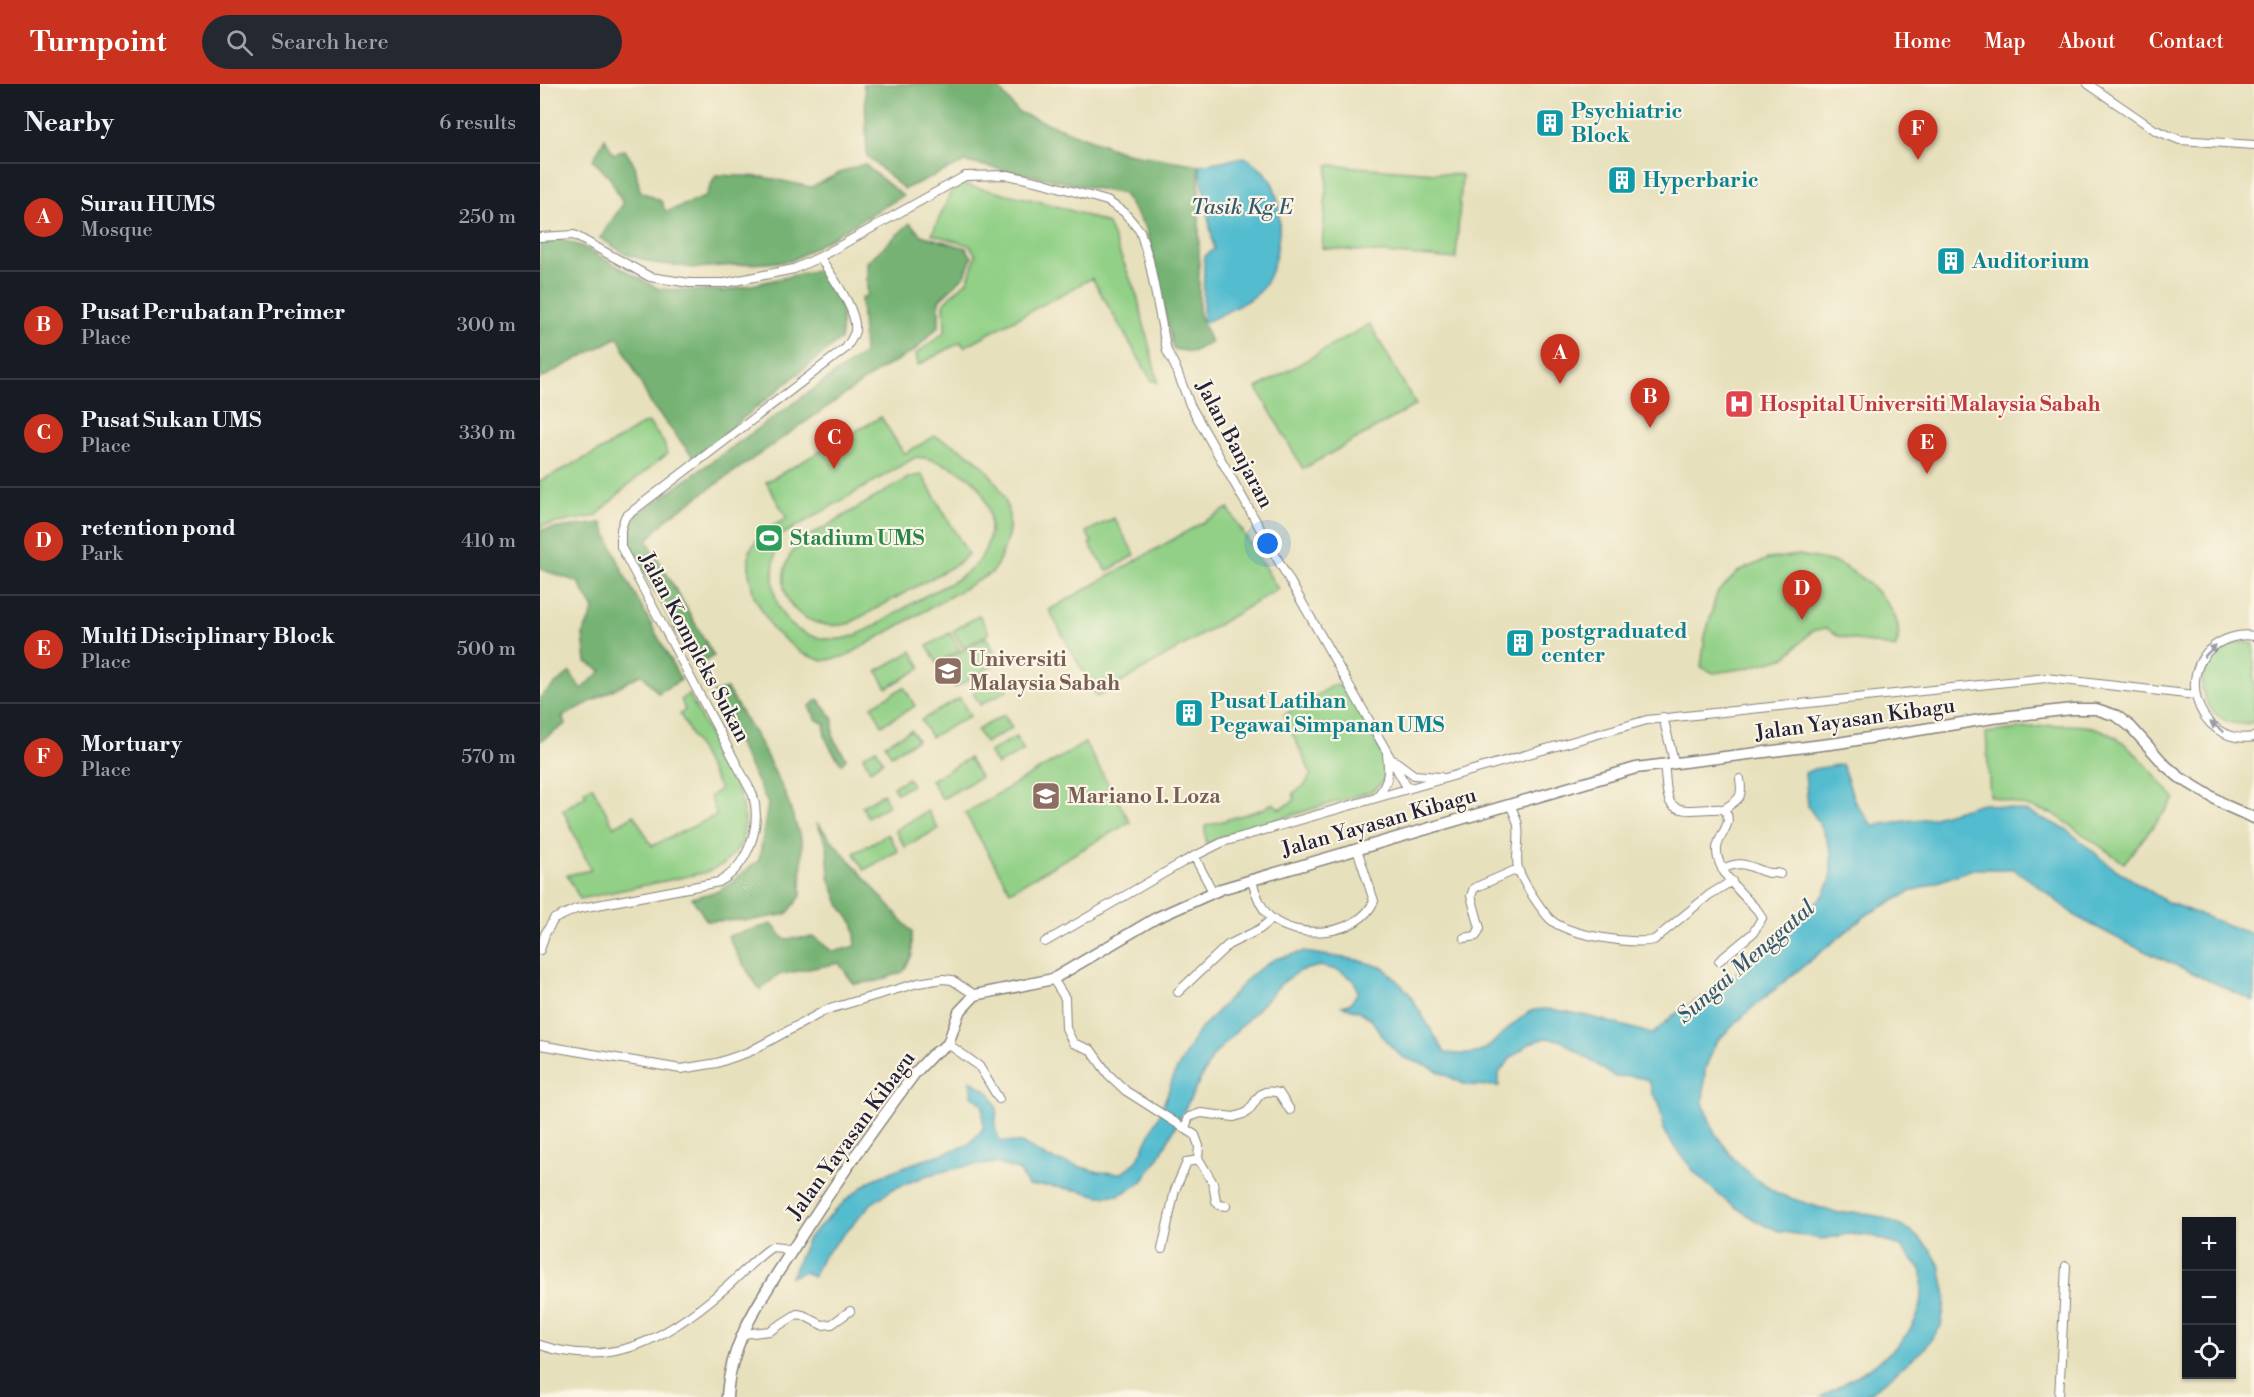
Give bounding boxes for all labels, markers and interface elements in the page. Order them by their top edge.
search box [202,15,622,69]
text: Turnpoint [30,25,166,60]
icon: search [223,26,256,59]
text: Search here [271,29,389,56]
text: Home [1894,29,1951,55]
text: Map [1984,29,2026,55]
text: About [2059,29,2116,55]
text: Contact [2149,29,2224,55]
place label: Psychiatric Block [1571,99,1682,149]
text: Nearby [24,107,114,139]
building icon: Psychiatric Block [1534,107,1566,139]
pin: F [1898,110,1938,160]
text: 6 results [439,111,516,136]
building icon: Hyperbaric [1606,164,1638,196]
place label: Hyperbaric [1643,168,1759,194]
text: Surau HUMS [81,191,215,218]
water label: Tasik Kg E [1191,194,1294,221]
text: A [36,205,51,230]
text: 250 m [459,205,516,230]
text: Mosque [81,218,153,243]
building icon: Auditorium [1935,245,1967,277]
place label: Auditorium [1971,249,2089,275]
text: Pusat Perubatan Preimer [81,299,345,326]
text: B [36,313,51,338]
text: 300 m [457,313,516,338]
text: Place [81,326,131,351]
pin: A [1540,334,1580,384]
street label: Jalan Banjaran [1189,375,1279,513]
pin: B [1630,378,1670,428]
hospital icon: Hospital Universiti Malaysia Sabah [1723,388,1755,420]
place label: Hospital Universiti Malaysia Sabah [1760,392,2101,418]
text: Pusat Sukan UMS [81,407,262,434]
pin: C [814,420,854,469]
text: C [36,421,51,446]
text: 330 m [459,421,516,446]
pin: E [1908,424,1946,474]
text: Place [81,434,131,459]
text: retention pond [81,515,236,542]
sports icon: Stadium UMS [753,522,785,554]
place label: Stadium UMS [790,526,925,552]
text: D [36,529,51,554]
text: 410 m [461,529,516,554]
your location [1253,529,1282,558]
text: Park [81,542,123,567]
street label: Jalan Kompleks Sukan [633,547,755,747]
pin: D [1782,570,1822,620]
place label: postgraduated center [1541,619,1687,669]
text: Multi Disciplinary Block [81,623,335,650]
building icon: postgraduated center [1504,627,1536,659]
text: E [37,637,50,662]
text: 500 m [457,637,516,662]
one-way arrow [2202,644,2217,658]
place label: Universiti Malaysia Sabah [969,647,1120,697]
text: Place [81,650,131,675]
school or university icon: Universiti Malaysia Sabah [932,655,964,687]
place label: Pusat Latihan Pegawai Simpanan UMS [1210,689,1445,739]
street label: Jalan Yayasan Kibagu [1753,693,1957,747]
building icon: Pusat Latihan Pegawai Simpanan UMS [1173,697,1205,729]
one-way arrow [2209,721,2225,733]
text: Mortuary [81,731,182,758]
text: F [36,745,51,770]
text: 570 m [461,745,516,770]
text: Place [81,758,131,783]
school or university icon: Mariano I. Loza [1030,780,1062,812]
street label: Jalan Yayasan Kibagu [1278,783,1480,864]
place label: Mariano I. Loza [1067,784,1221,810]
water label: Sungai Menggatal [1671,895,1821,1030]
street label: Jalan Yayasan Kibagu [781,1046,922,1226]
map controls [2182,1217,2236,1379]
button: + [2182,1217,2236,1271]
button: − [2182,1271,2236,1325]
button: locate [2182,1325,2236,1379]

